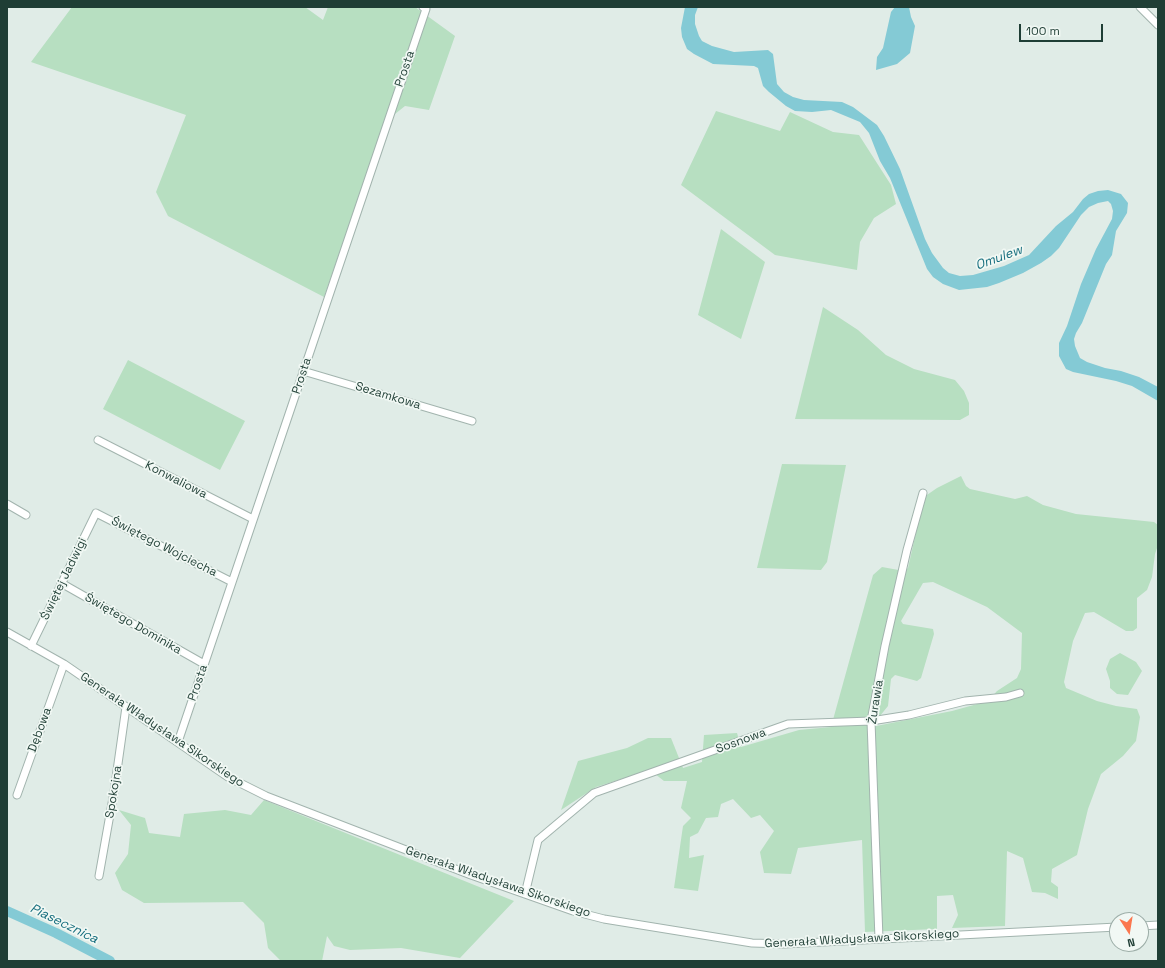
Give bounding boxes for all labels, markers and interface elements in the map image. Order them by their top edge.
scale bar [1021,16,1105,42]
text: 100 m [1026,23,1060,39]
street label: Prosta [392,49,418,89]
water label: Omulew [973,242,1025,274]
street label: Prosta [289,356,315,396]
street label: Sezamkowa [354,379,422,413]
street label: Konwaliowa [143,458,209,502]
street label: Świętego Wojciecha [109,514,219,580]
street label: Świętej Jadwigi [38,536,90,622]
street label: Świętego Dominika [82,590,184,658]
street label: Prosta [185,663,211,703]
street label: Generała Władysława Sikorskiego [77,670,247,790]
street label: Żurawia [865,679,887,725]
street label: Dębowa [25,706,55,754]
street label: Sosnowa [714,725,768,757]
street label: Spokojna [103,765,125,819]
street label: Generała Władysława Sikorskiego [404,843,592,921]
water label: Piasecznica [27,901,101,947]
north arrow [1109,912,1149,952]
street label: Generała Władysława Sikorskiego [764,927,960,951]
text: N [1126,935,1136,950]

